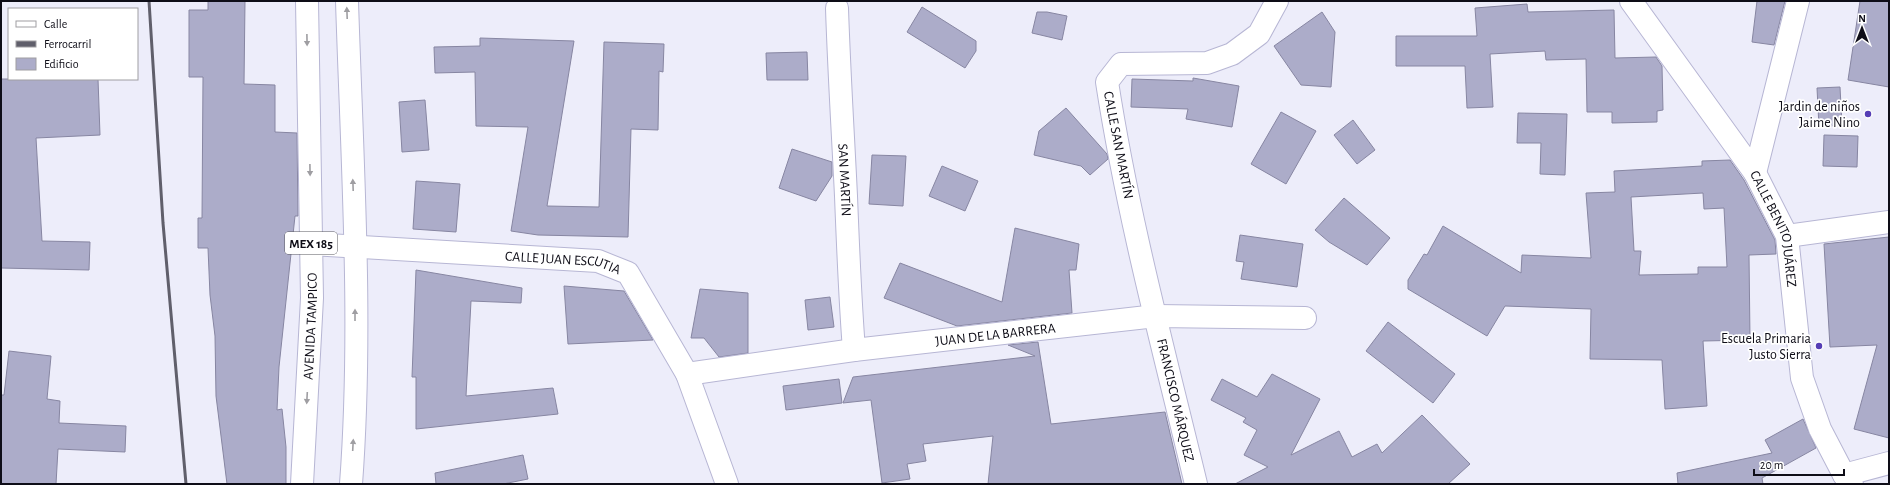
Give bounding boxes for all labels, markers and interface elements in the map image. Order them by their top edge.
one-way arrow [344,7,351,19]
legend [8,8,138,80]
north arrow [1842,8,1882,48]
text: N [1858,13,1866,24]
text: Calle [44,18,67,30]
one-way arrow [304,34,311,46]
text: Ferrocarril [44,38,91,50]
text: Edificio [44,58,79,70]
street label: CALLE SAN MARTÍN [1101,90,1138,200]
place label: Jardin de niños Jaime Nino [1779,100,1860,130]
marker: Jardin de niños Jaime Nino [1863,109,1873,119]
street label: SAN MARTÍN [835,143,855,217]
one-way arrow [307,164,313,177]
street label: CALLE BENITO JUÁREZ [1747,169,1799,288]
one-way arrow [350,178,356,191]
road number: MEX 185 [285,232,337,254]
street label: CALLE JUAN ESCUTIA [505,250,623,277]
street label: AVENIDA TAMPICO [302,272,320,380]
one-way arrow [352,308,358,321]
street label: JUAN DE LA BARRERA [935,321,1056,349]
place label: Escuela Primaria Justo Sierra [1721,332,1812,362]
street label: FRANCISCO MÁRQUEZ [1154,337,1199,463]
marker: Escuela Primaria Justo Sierra [1814,341,1824,351]
one-way arrow [303,392,310,404]
one-way arrow [350,439,357,451]
scale bar [1754,451,1844,477]
text: 20 m [1760,459,1783,471]

